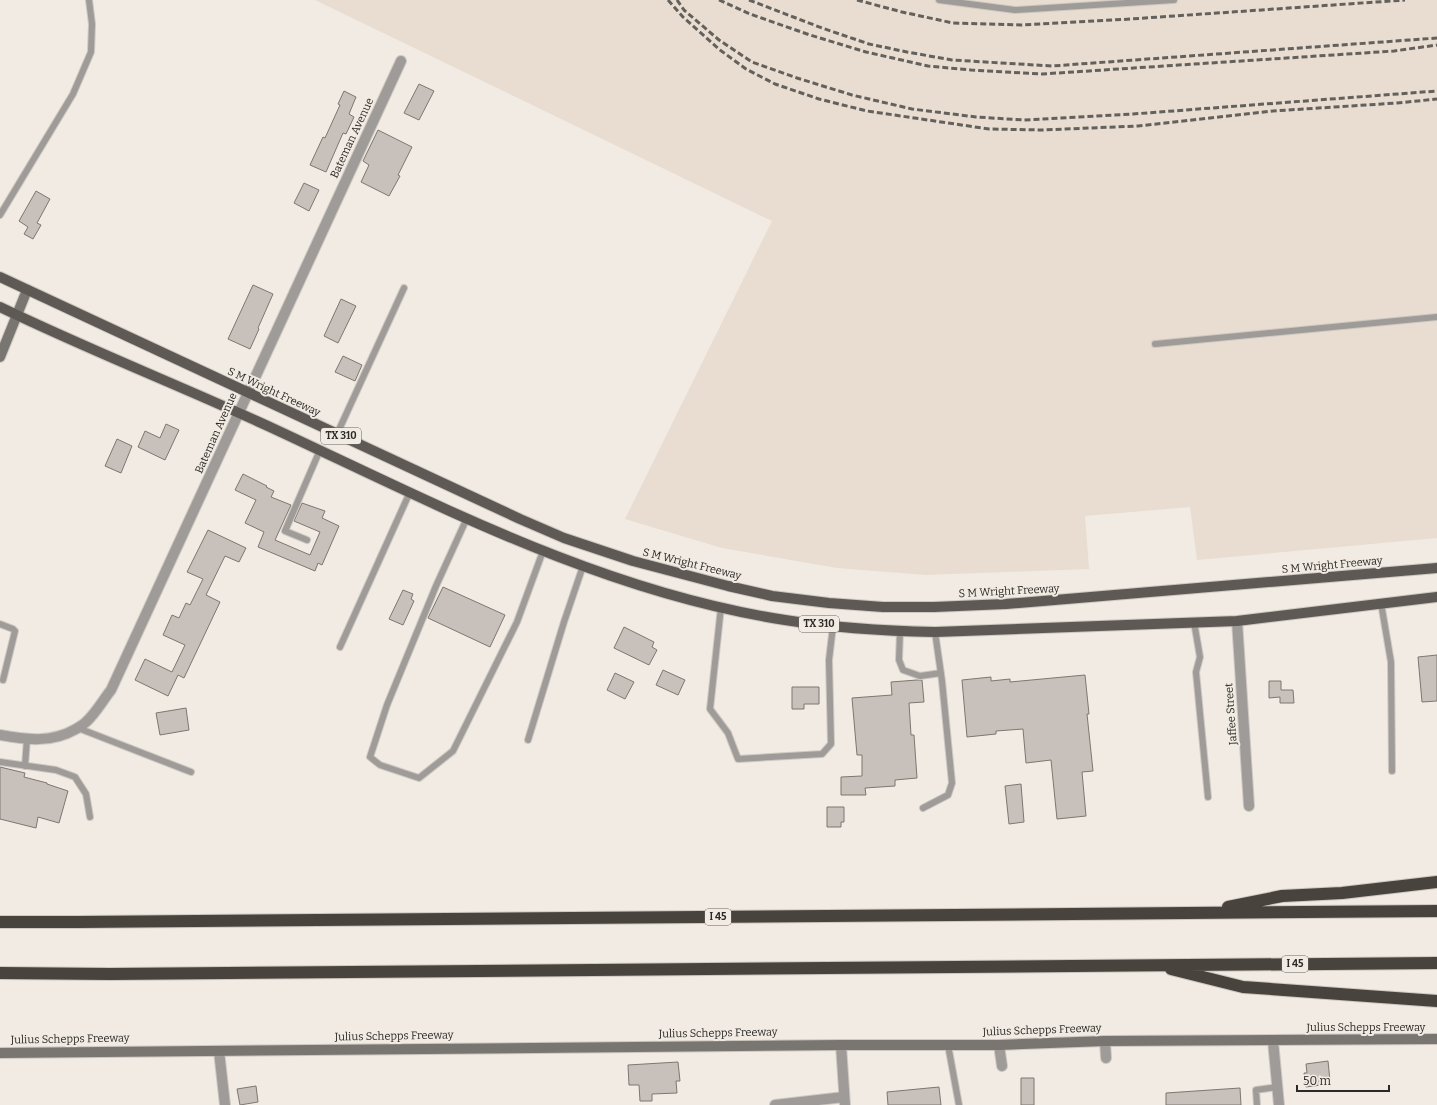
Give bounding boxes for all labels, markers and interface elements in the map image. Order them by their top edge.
street label: Bateman Avenue [328,96,376,180]
street label: S M Wright Freeway [225,365,323,419]
street label: Bateman Avenue [192,391,240,475]
road number: TX 310 [321,428,361,444]
street label: S M Wright Freeway [641,545,743,583]
street label: S M Wright Freeway [1281,554,1383,576]
street label: S M Wright Freeway [958,582,1060,600]
road number: TX 310 [799,616,839,632]
street label: Jaffee Street [1222,683,1240,746]
road number: I 45 [705,909,731,925]
road number: I 45 [1282,956,1308,972]
street label: Julius Schepps Freeway [981,1021,1102,1039]
street label: Julius Schepps Freeway [1306,1021,1426,1034]
street label: Julius Schepps Freeway [657,1025,778,1041]
street label: Julius Schepps Freeway [333,1028,454,1044]
street label: Julius Schepps Freeway [9,1031,130,1047]
scale bar [1297,1067,1389,1093]
text: 50 m [1303,1074,1332,1088]

